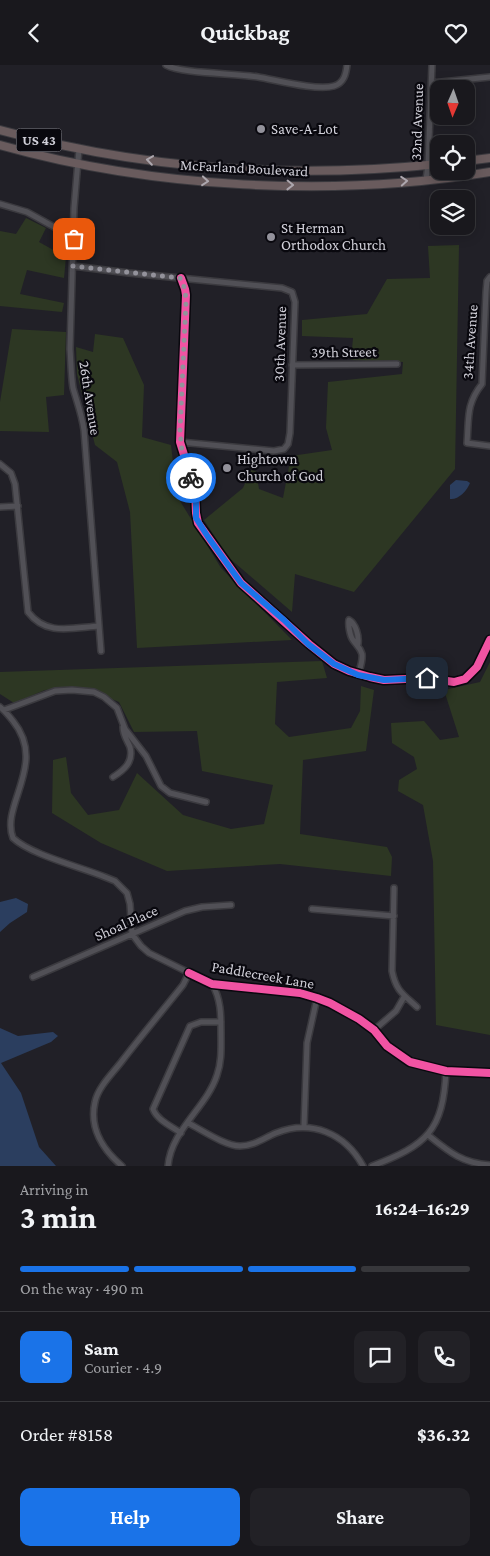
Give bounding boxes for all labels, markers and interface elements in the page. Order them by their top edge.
icon: back [20,19,48,47]
icon: heart [442,19,470,47]
text: Quickbag [200,20,290,45]
north arrow [430,80,475,125]
map controls [430,80,475,235]
street label: 32nd Avenue [408,83,426,161]
place label: Save-A-Lot [271,121,339,137]
marker: Save-A-Lot [255,123,267,135]
road number: US 43 [16,129,62,151]
button: locate [430,135,475,180]
one-way arrow [145,156,154,166]
street label: McFarland Boulevard [180,157,309,179]
one-way arrow [201,175,209,186]
one-way arrow [400,176,408,187]
one-way arrow [287,180,295,190]
button: layers [430,190,475,235]
pin [53,218,95,260]
place label: St Herman Orthodox Church [281,220,386,253]
icon: bag [60,225,88,253]
marker: St Herman Orthodox Church [265,231,277,243]
street label: 34th Avenue [459,304,481,380]
street label: 30th Avenue [271,306,289,382]
street label: 39th Street [311,343,378,361]
street label: 26th Avenue [76,360,104,437]
place label: Hightown Church of God [237,451,324,484]
courier [166,453,216,503]
marker: Hightown Church of God [221,462,233,474]
icon: bike [177,464,205,492]
pin [406,657,448,699]
icon: home [413,664,441,692]
street label: Shoal Place [92,902,160,944]
street label: Paddlecreek Lane [210,958,316,992]
text: Arriving in [20,1181,88,1198]
text: 16:24–16:29 [375,1198,470,1219]
text: 3 min [20,1199,97,1235]
text: On the way · 490 m [20,1280,143,1297]
button: chat [354,1331,406,1383]
button: phone [418,1331,470,1383]
text: Sam [84,1338,119,1359]
text: S [41,1346,51,1367]
text: Courier · 4.9 [84,1359,162,1376]
text: Order #8158 [20,1424,113,1445]
text: $36.32 [417,1424,470,1445]
button: Help [20,1488,240,1546]
button: Share [250,1488,470,1546]

